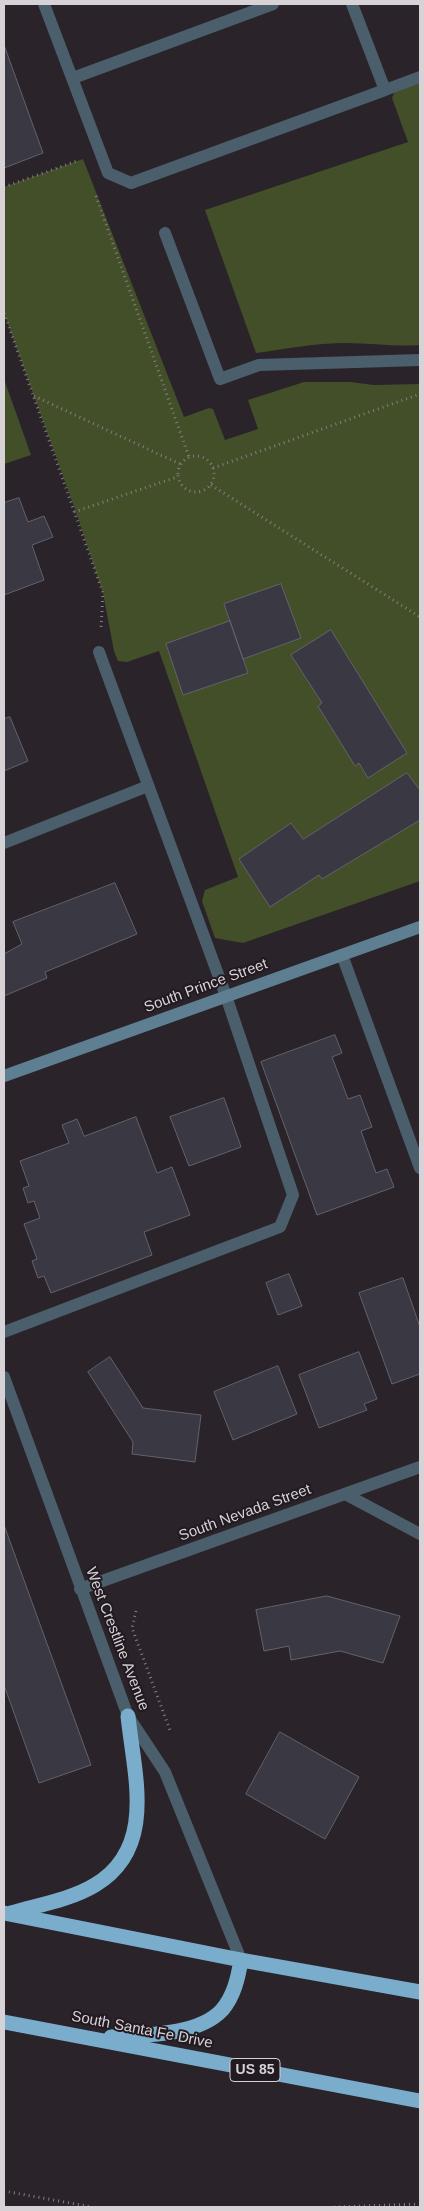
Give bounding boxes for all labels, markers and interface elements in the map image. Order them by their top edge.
street label: South Prince Street [142,955,270,1017]
street label: South Nevada Street [176,1481,314,1545]
street label: West Crestline Avenue [81,1565,153,1713]
street label: South Santa Fe Drive [70,2007,214,2053]
road number: US 85 [230,2058,280,2082]

